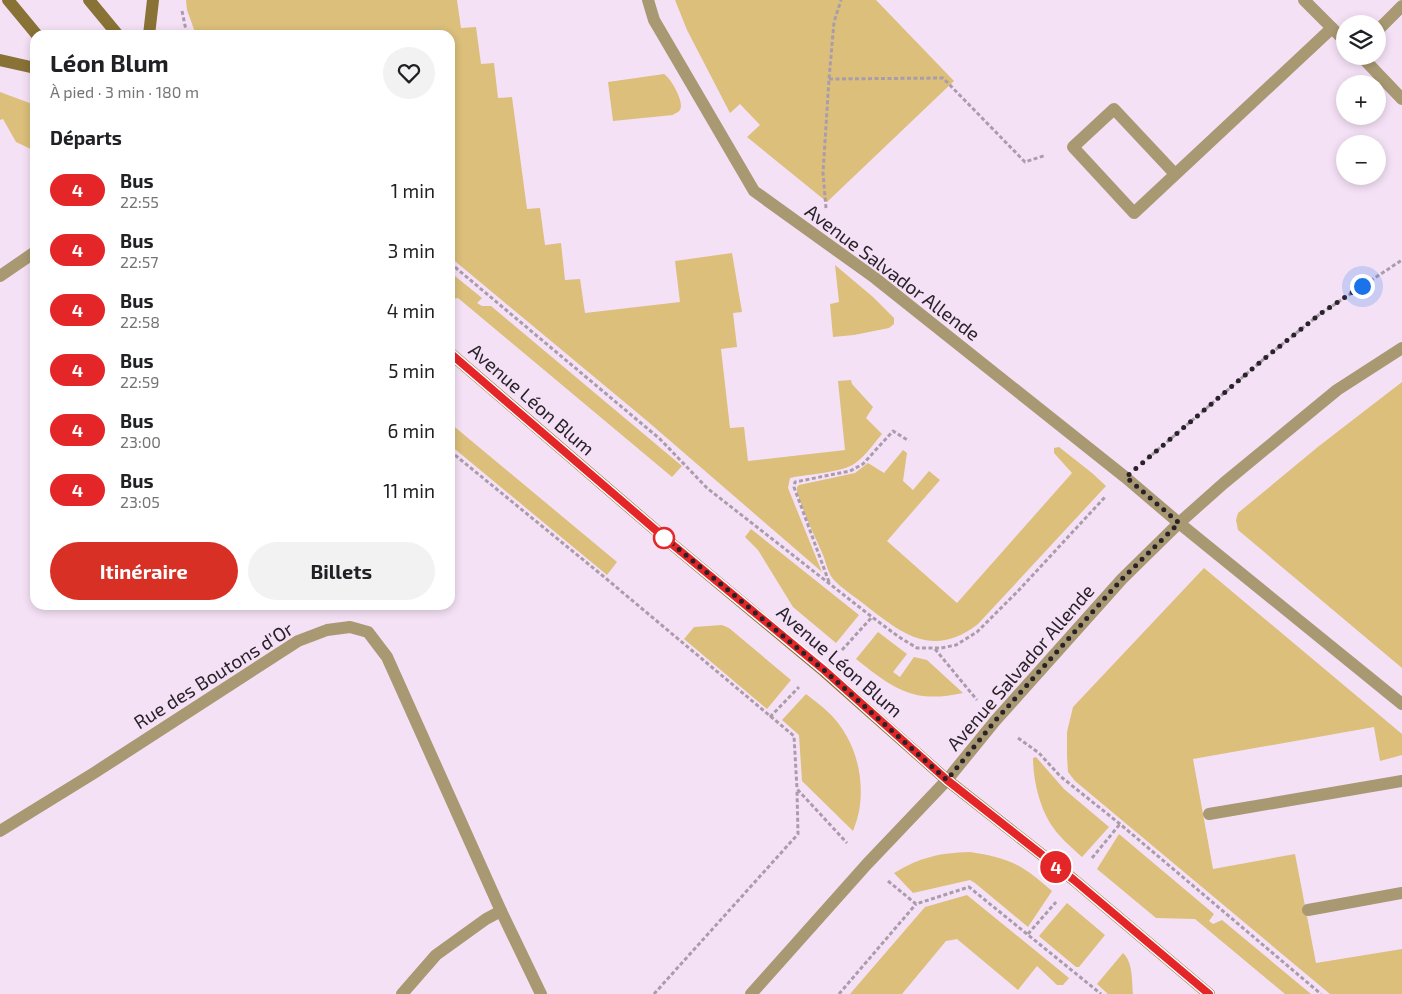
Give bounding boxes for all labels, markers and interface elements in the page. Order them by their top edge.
map controls [1336,15,1386,185]
button: layers [1336,15,1386,65]
button: heart [383,47,435,99]
text: Léon Blum [50,48,169,77]
button: + [1336,75,1386,125]
text: À pied · 3 min · 180 m [50,82,199,101]
text: Départs [50,126,122,149]
button: − [1336,135,1386,185]
text: Bus [120,169,154,192]
text: 4 [72,179,83,201]
text: 1 min [391,179,435,202]
text: 22:55 [120,192,159,211]
street label: Avenue Salvador Allende [801,199,985,345]
text: Bus [120,229,154,252]
text: 4 [72,239,83,261]
text: 3 min [388,239,435,262]
text: 22:57 [120,252,159,271]
your location [1350,274,1375,299]
text: Bus [120,289,154,312]
text: 4 [72,299,83,321]
text: 4 min [387,299,435,322]
text: 22:58 [120,312,160,331]
street label: Avenue Léon Blum [465,338,599,460]
text: Bus [120,349,154,372]
text: 4 [72,359,83,381]
text: 5 min [388,359,435,382]
text: 22:59 [120,372,160,391]
text: Bus [120,409,154,432]
text: 4 [72,419,83,441]
text: 6 min [387,419,435,442]
text: 23:00 [120,432,161,451]
text: Bus [120,469,154,492]
text: 4 [72,479,83,501]
text: 11 min [383,479,435,502]
text: 23:05 [120,492,160,511]
unlabelled marker [653,527,675,549]
button: Itinéraire [50,542,238,600]
button: Billets [248,542,435,600]
street label: Avenue Salvador Allende [942,579,1098,755]
street label: Avenue Léon Blum [773,600,907,722]
street label: Rue des Boutons d'Or [129,616,297,733]
line badge: 4 [1040,851,1072,883]
text: 4 [1050,856,1062,878]

